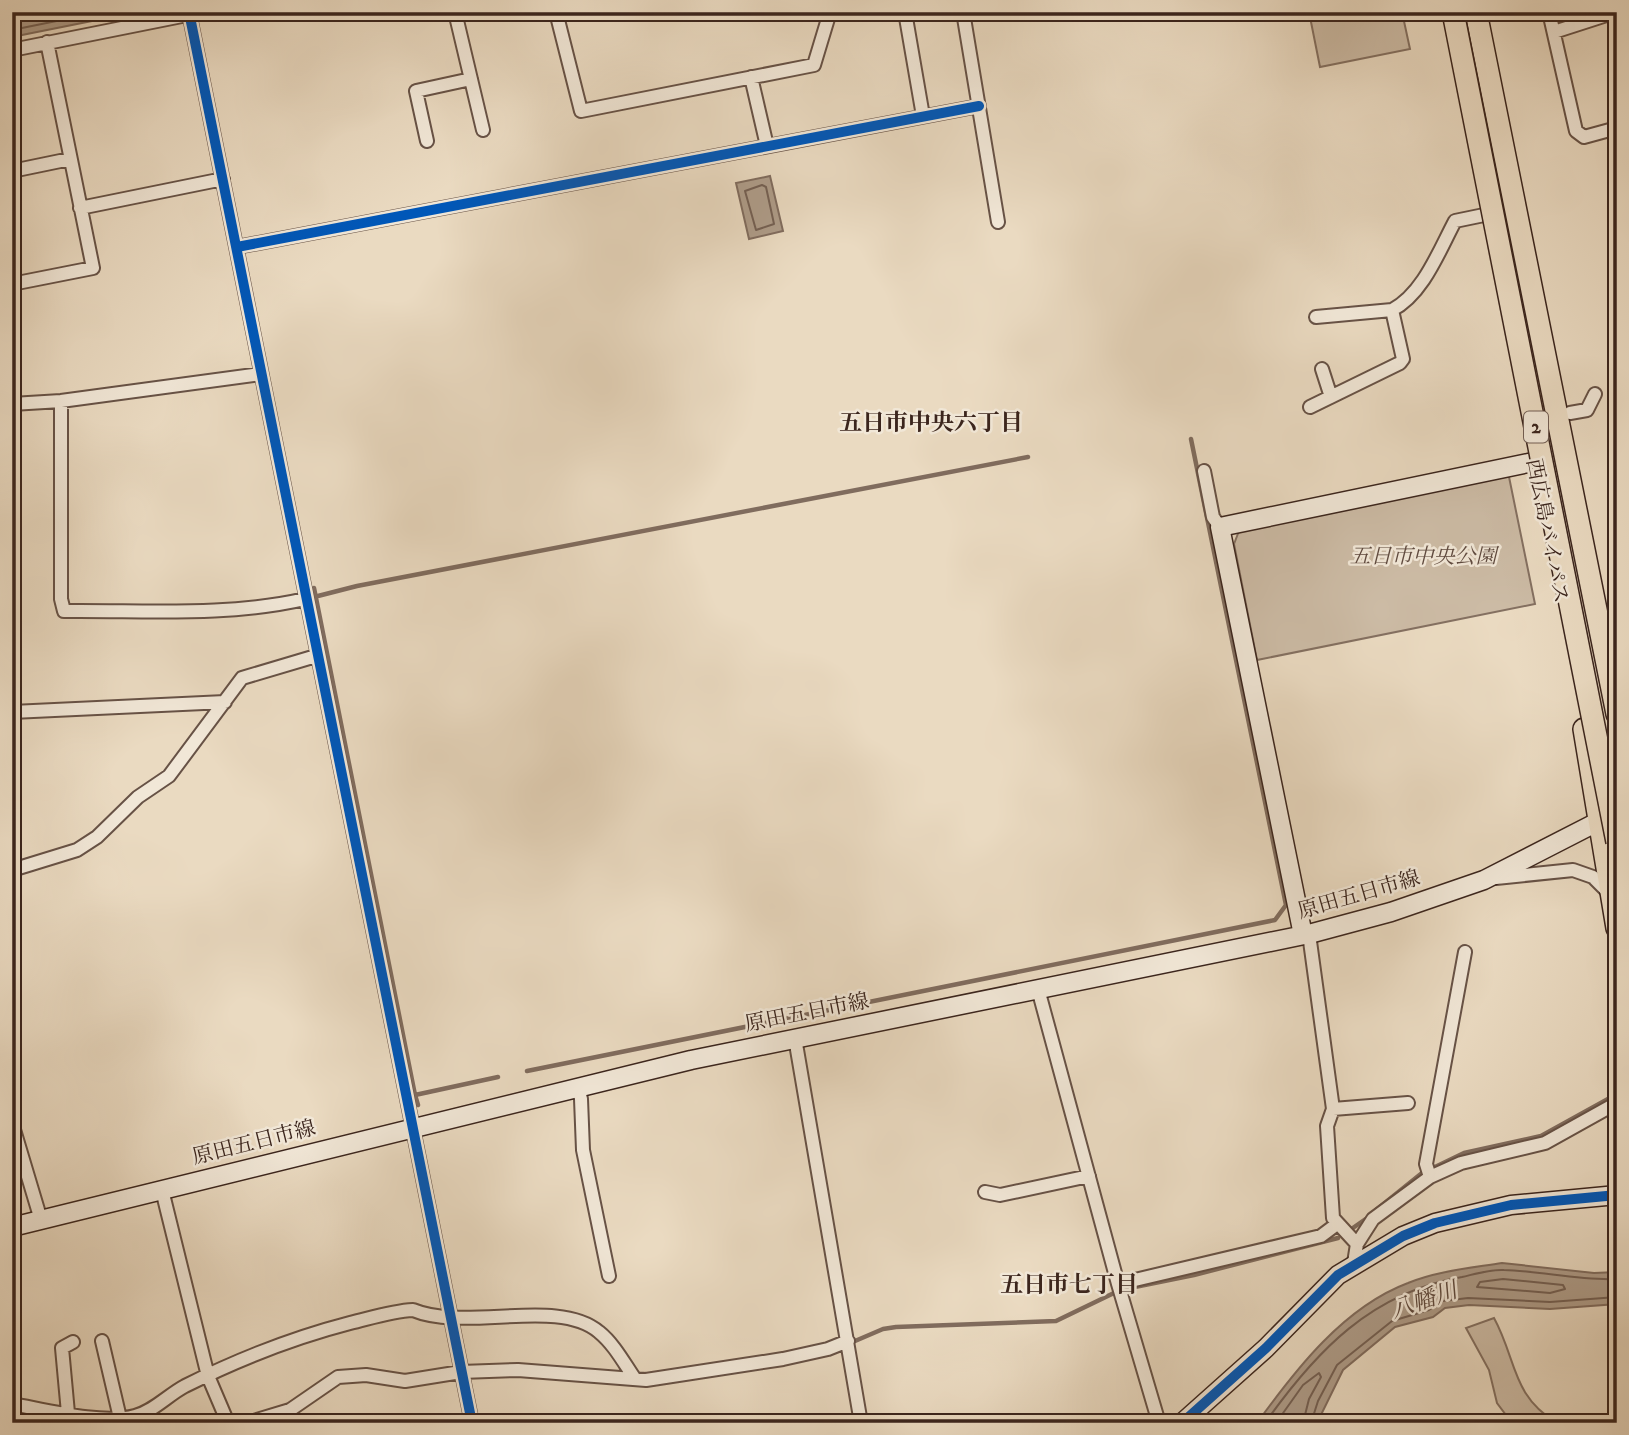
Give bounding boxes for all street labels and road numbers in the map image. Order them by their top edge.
road number: 2 [1524,412,1548,442]
street label: 西広島バイパス [1520,457,1574,605]
street label: 原田五日市線 [1295,865,1423,925]
street label: 原田五日市線 [743,988,871,1038]
street label: 原田五日市線 [190,1115,318,1171]

